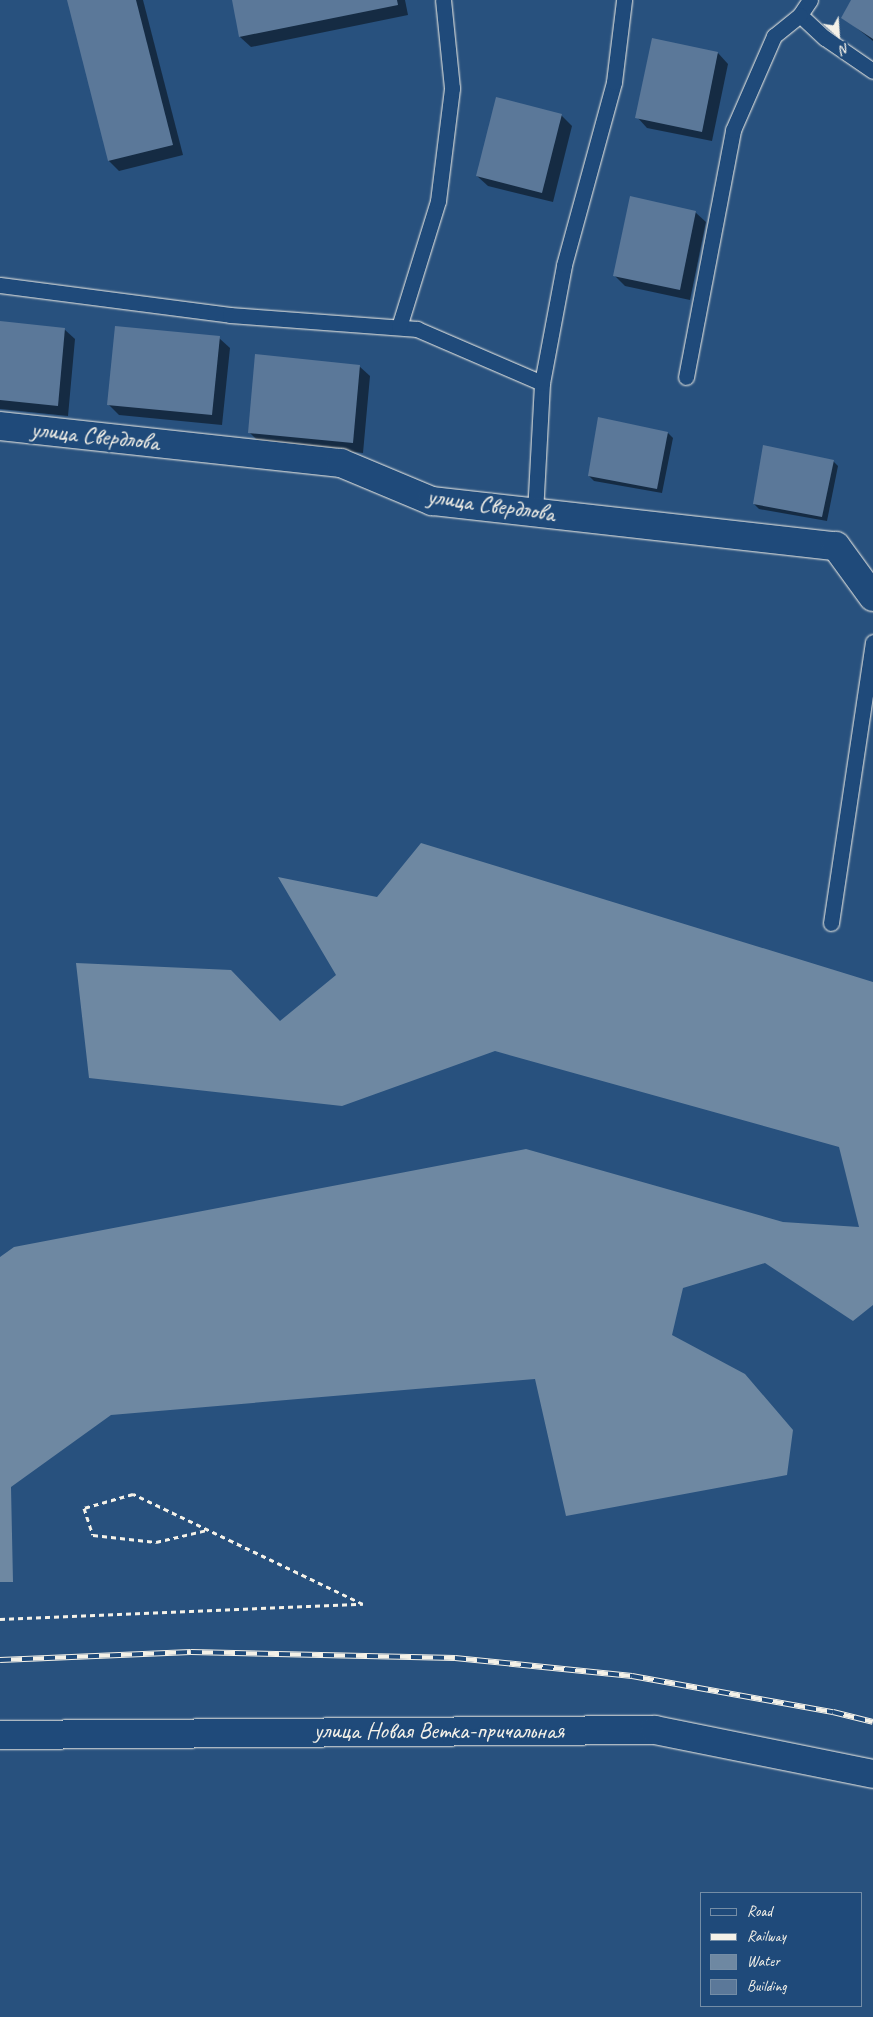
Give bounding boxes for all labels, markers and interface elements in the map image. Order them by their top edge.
north arrow [813,10,863,60]
text: N [837,39,852,58]
street label: улица Свердлова [30,415,160,457]
street label: улица Свердлова [426,482,556,528]
street label: улица Новая Ветка-причальная [313,1717,565,1745]
legend [700,1892,863,2007]
text: Road [747,1902,772,1921]
text: Railway [747,1927,786,1946]
text: Water [747,1952,780,1971]
text: Building [747,1977,786,1996]

